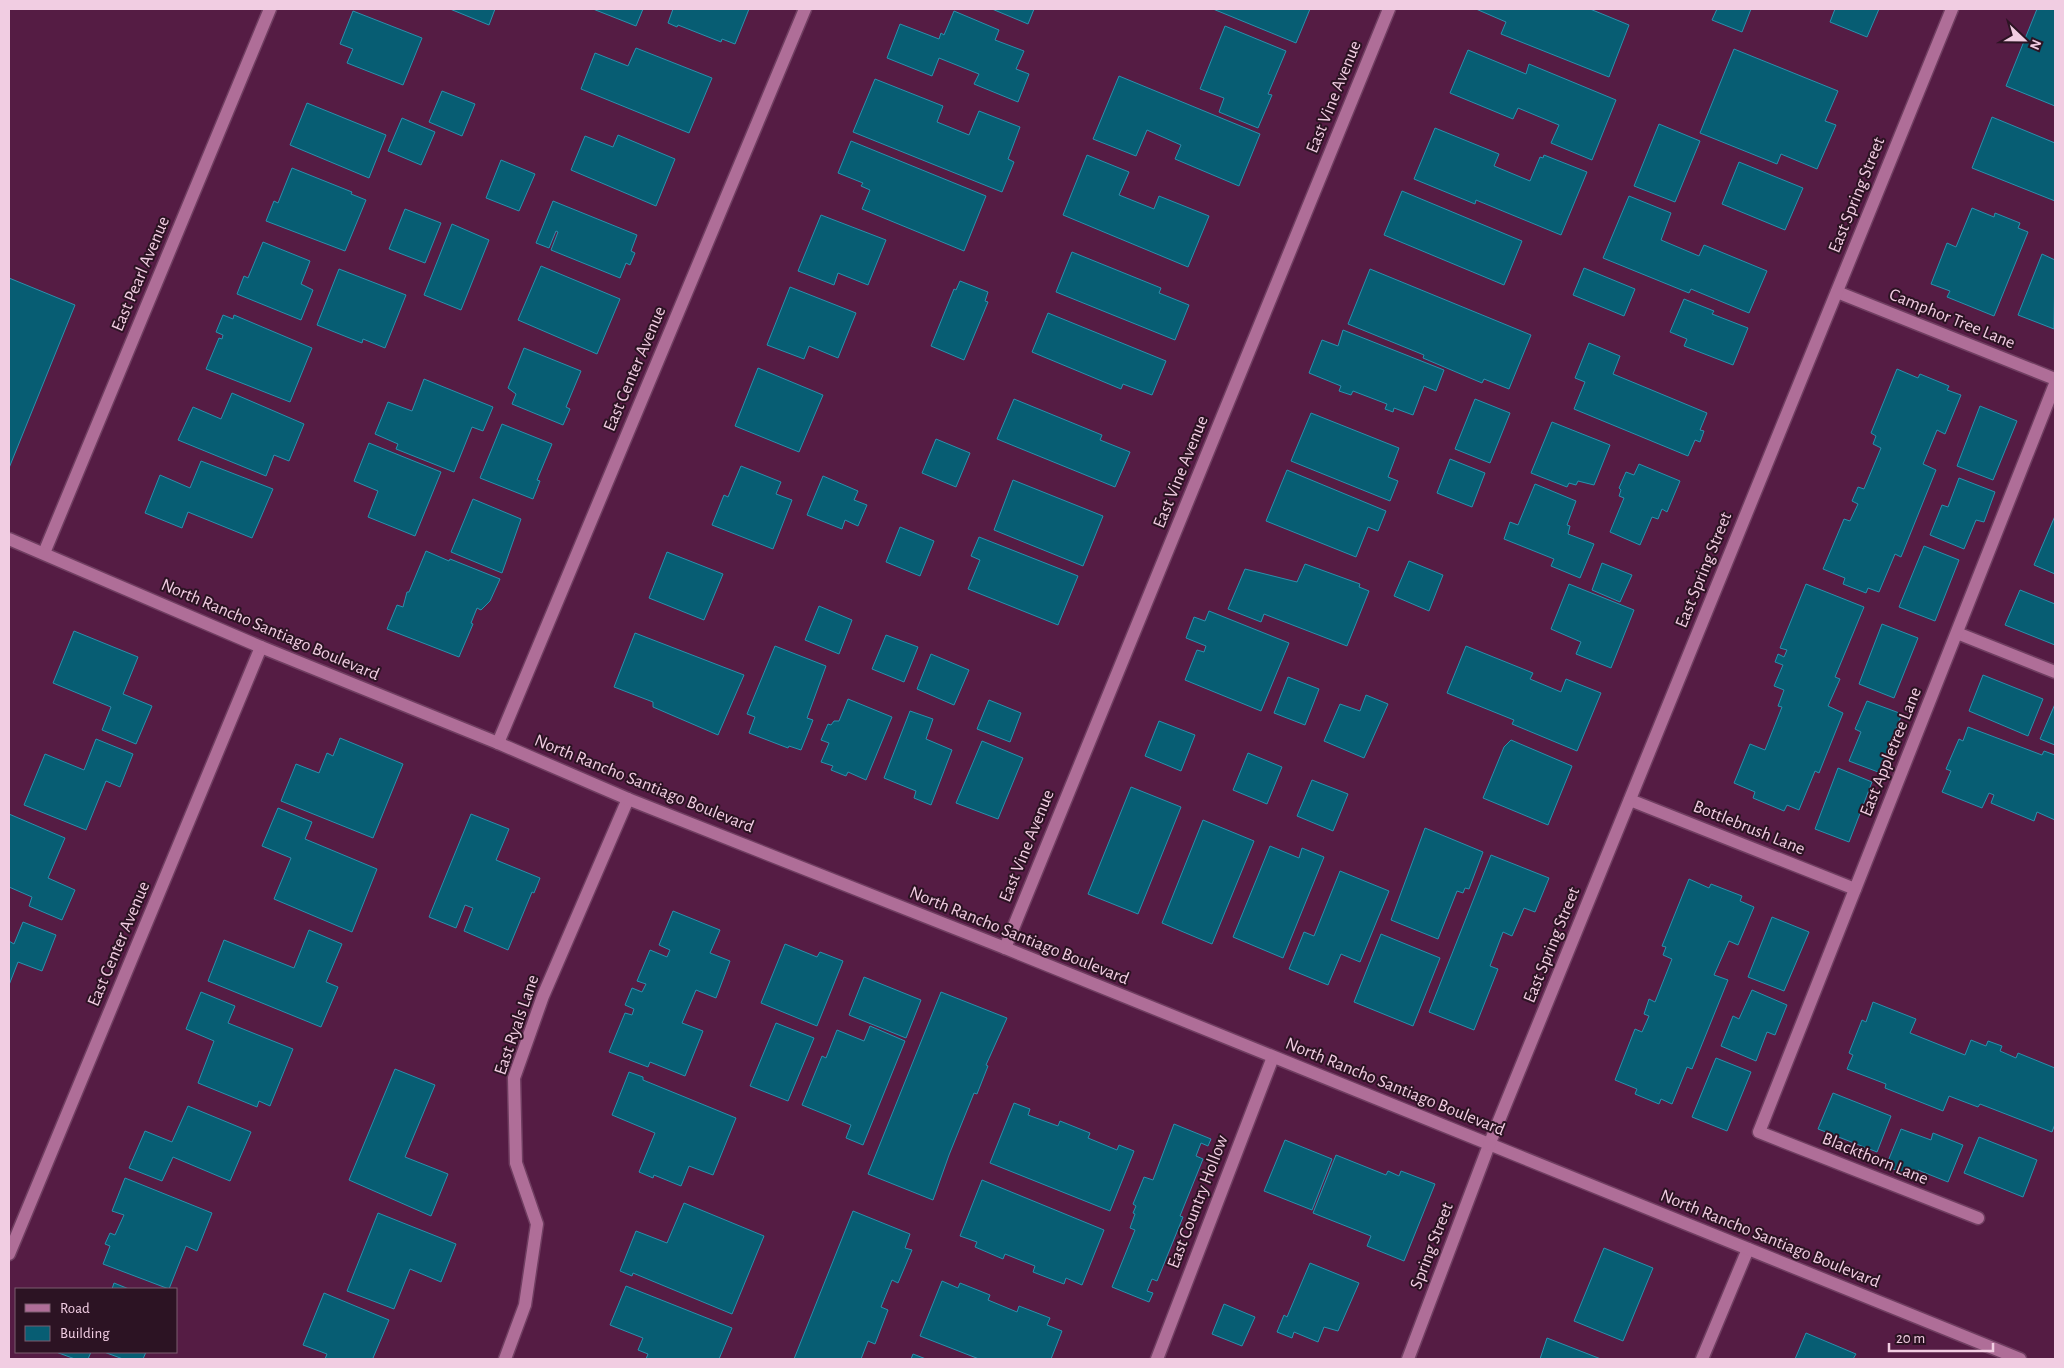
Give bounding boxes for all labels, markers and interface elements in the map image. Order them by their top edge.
north arrow [1999,15,2049,65]
text: N [2027,37,2043,52]
street label: East Vine Avenue [1303,38,1365,156]
street label: East Spring Street [1826,134,1888,255]
street label: East Pearl Avenue [109,214,173,334]
street label: Camphor Tree Lane [1886,286,2018,352]
street label: East Center Avenue [601,304,669,434]
street label: East Vine Avenue [1150,413,1212,531]
street label: East Spring Street [1673,509,1735,630]
street label: North Rancho Santiago Boulevard [158,576,382,684]
street label: East Appletree Lane [1857,685,1925,819]
street label: North Rancho Santiago Boulevard [532,732,756,836]
street label: East Vine Avenue [996,787,1058,905]
street label: Bottlebrush Lane [1691,797,1807,859]
street label: East Center Avenue [85,879,153,1009]
street label: North Rancho Santiago Boulevard [907,884,1131,988]
street label: East Spring Street [1521,884,1583,1005]
street label: East Ryals Lane [491,973,543,1077]
street label: North Rancho Santiago Boulevard [1283,1035,1507,1139]
street label: Blackthorn Lane [1819,1130,1931,1188]
street label: East Country Hollow [1164,1133,1232,1271]
street label: North Rancho Santiago Boulevard [1658,1187,1882,1291]
street label: Spring Street [1407,1200,1457,1292]
legend [15,1288,178,1353]
text: Road [60,1301,90,1316]
scale bar [1889,1320,1993,1352]
text: Building [60,1326,110,1341]
text: 20 m [1896,1331,1925,1346]

